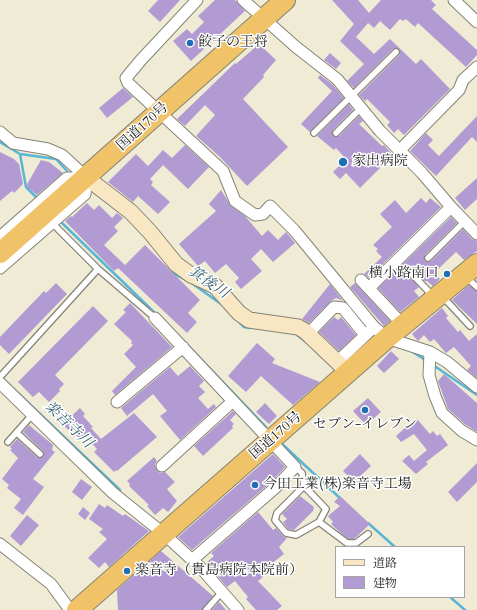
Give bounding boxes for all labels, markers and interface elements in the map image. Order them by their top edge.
place label: 餃子の王将 [198,35,268,51]
marker: 餃子の王将 [185,38,195,48]
street label: 国道170号 [114,100,172,154]
place label: 家出病院 [352,154,408,170]
marker: 家出病院 [337,156,349,168]
water label: 箕後川 [184,263,232,303]
place label: 横小路南口 [369,266,439,282]
marker: 横小路南口 [442,269,452,279]
water label: 楽音寺川 [40,398,96,452]
marker: セブン-イレブン [360,405,370,415]
street label: 国道170号 [247,409,305,463]
place label: セブン-イレブン [313,417,417,433]
place label: 今田工業(株)楽音寺工場 [263,477,412,493]
marker: 今田工業(株)楽音寺工場 [250,480,260,490]
legend [335,546,465,598]
text: 道路 [373,555,397,571]
place label: 楽音寺（貴島病院本院前） [135,563,303,579]
marker: 楽音寺（貴島病院本院前） [122,566,132,576]
text: 建物 [373,575,397,591]

